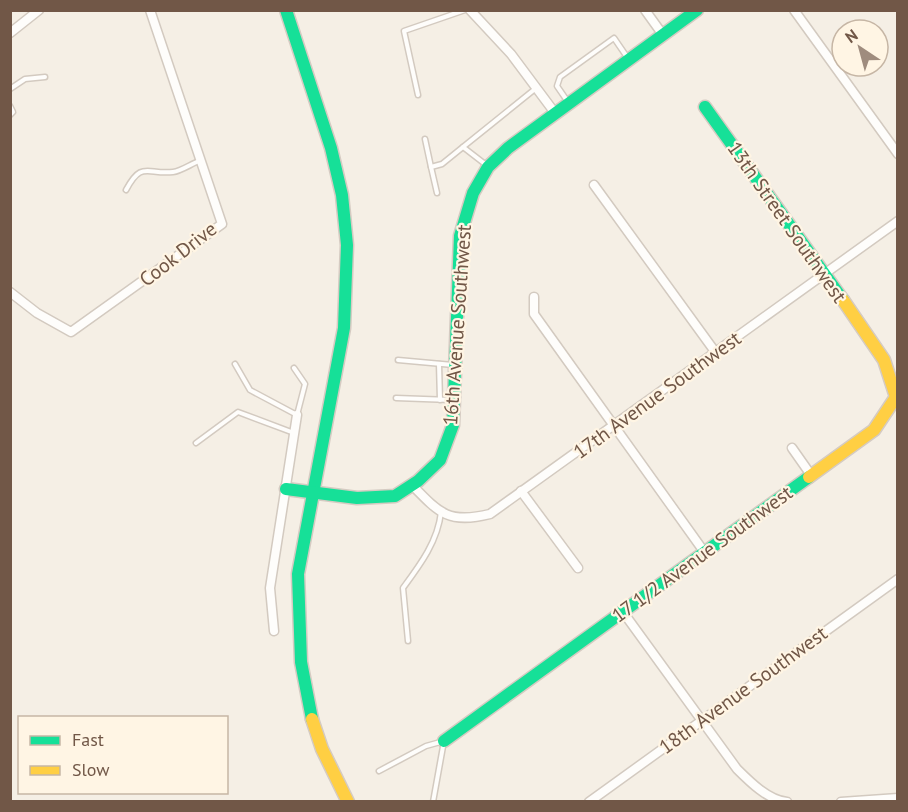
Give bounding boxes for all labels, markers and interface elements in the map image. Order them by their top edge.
north arrow [830,18,890,78]
text: N [841,25,861,47]
street label: 13th Street Southwest [722,136,853,308]
street label: Cook Drive [134,216,222,292]
street label: 16th Avenue Southwest [437,223,477,427]
street label: 17th Avenue Southwest [568,325,746,465]
street label: 17 1/2 Avenue Southwest [607,480,798,628]
street label: 18th Avenue Southwest [654,620,832,760]
legend [18,716,228,794]
text: Fast [72,728,104,751]
text: Slow [72,758,110,781]

